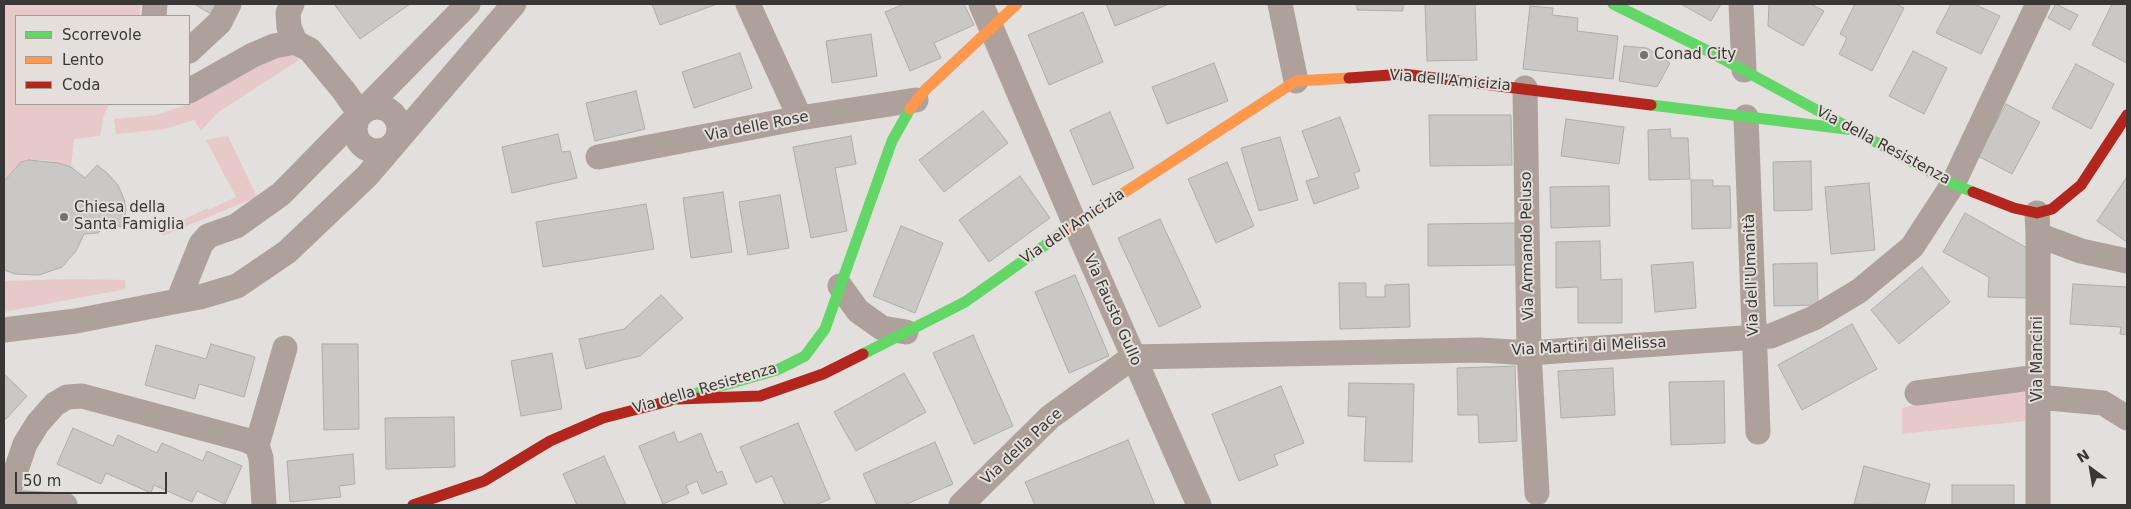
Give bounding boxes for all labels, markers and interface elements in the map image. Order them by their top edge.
legend [15,15,190,105]
text: Scorrevole [62,26,141,44]
place label: Conad City [1654,46,1736,64]
marker: Conad City [1638,49,1650,61]
text: Lento [62,51,104,69]
street label: Via dell'Amicizia [1388,67,1512,95]
text: Coda [62,76,100,94]
street label: Via della Resistenza [1813,103,1953,189]
street label: Via delle Rose [704,108,810,146]
street label: Via Armando Peluso [1518,171,1538,321]
street label: Via dell'Amicizia [1017,185,1129,269]
place label: Chiesa della Santa Famiglia [74,199,184,234]
marker: Chiesa della Santa Famiglia [58,211,70,223]
street label: Via dell'Umanità [1741,213,1763,337]
street label: Via Fausto Gullo [1079,251,1145,369]
street label: Via Mancini [2029,316,2047,402]
street label: Via Martiri di Melissa [1511,334,1667,360]
street label: Via della Resistenza [631,360,779,418]
street label: Via della Pace [978,405,1066,489]
north arrow [2066,444,2116,494]
text: N [2074,446,2092,466]
scale bar [18,462,170,494]
text: 50 m [23,472,61,490]

